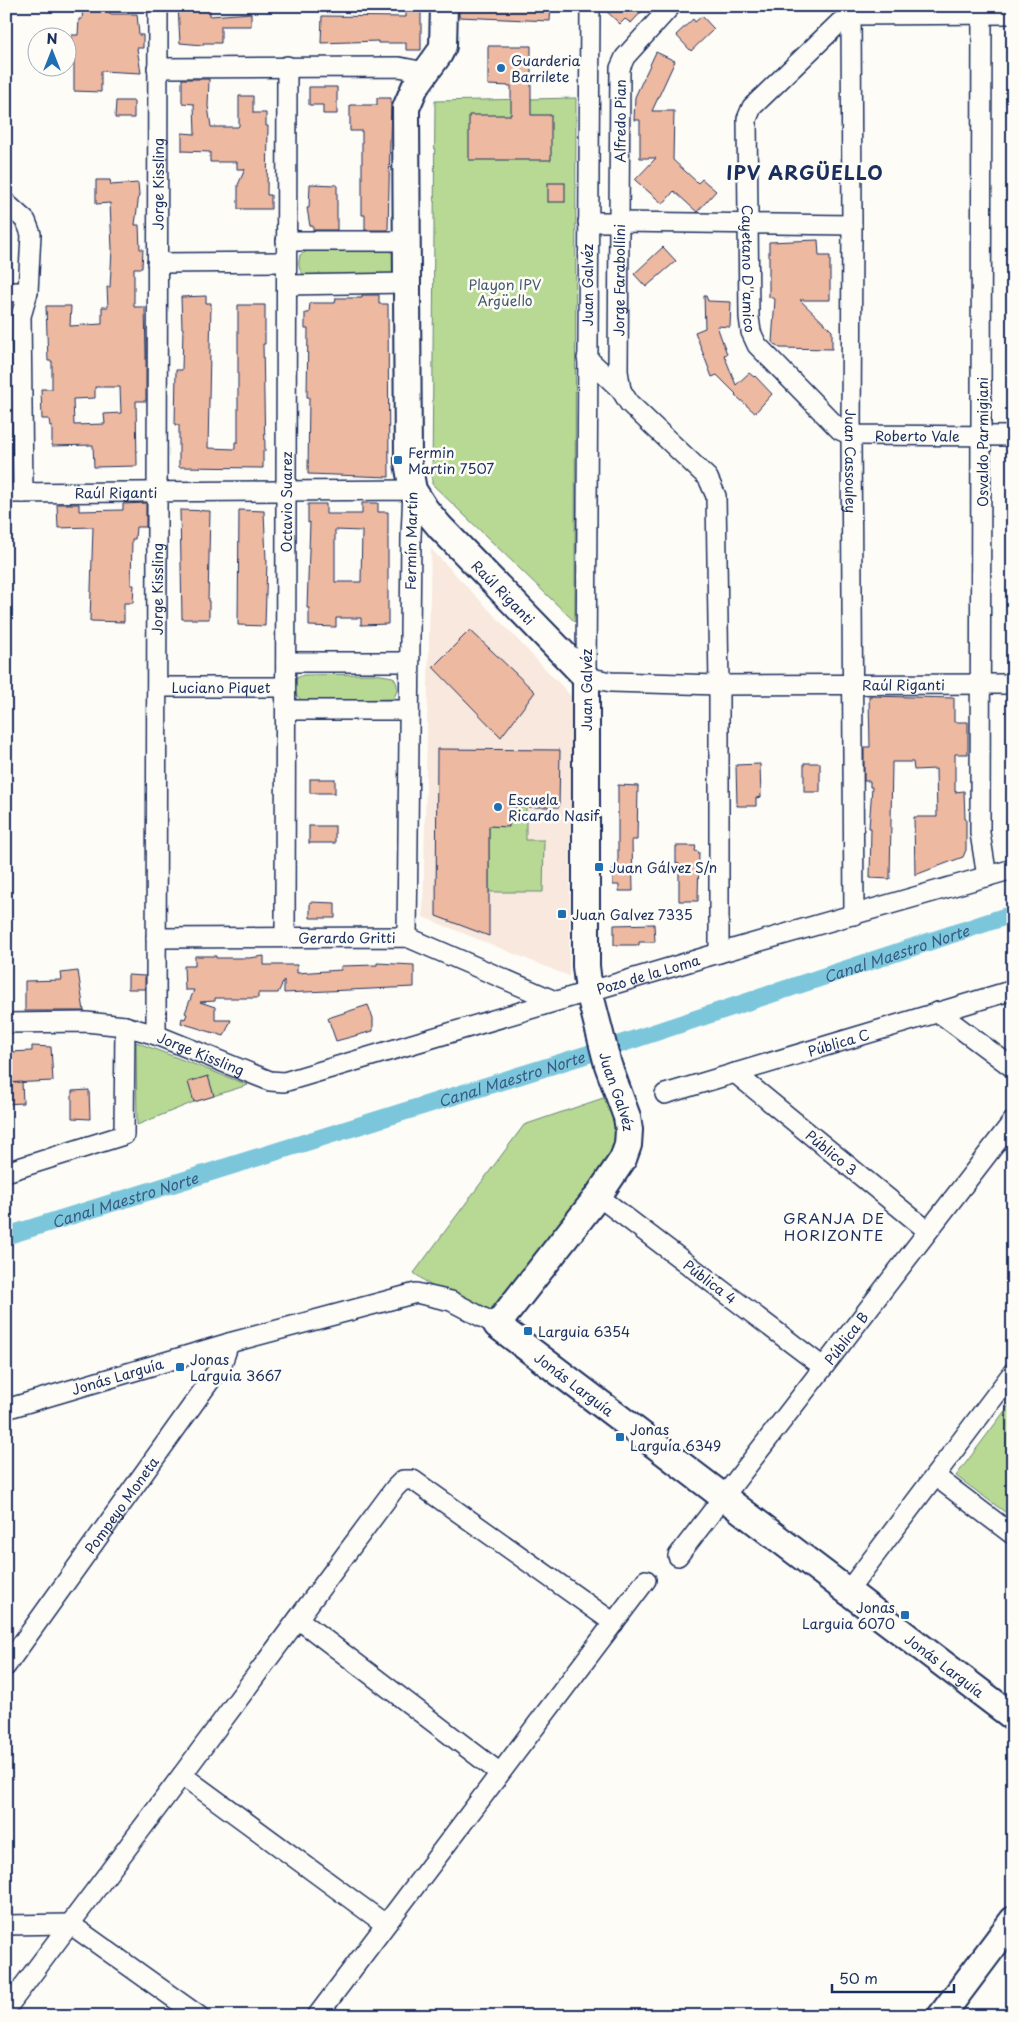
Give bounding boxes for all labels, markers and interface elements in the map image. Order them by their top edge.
north arrow [28,28,78,78]
text: N [46,28,58,49]
place label: Guarderia Barrilete [511,50,581,87]
marker: Guarderia Barrilete [495,62,507,74]
street label: Alfredo Pian [609,79,630,163]
street label: Jorge Kissling [147,138,168,230]
district label: IPV ARGÜELLO [726,158,884,186]
street label: Cayetano D''amico [737,205,761,334]
street label: Jorge Farabollini [608,224,629,337]
street label: Juan Galvéz [577,243,598,326]
park label: Playon IPV Argüello [469,274,542,311]
street label: Osvaldo Parmigiani [972,377,993,507]
street label: Juan Cassouley [840,409,862,513]
street label: Roberto Vale [875,425,960,446]
place label: Fermin Martin 7507 [408,442,494,479]
street label: Octavio Suarez [275,451,297,552]
marker: Fermin Martin 7507 [392,454,404,466]
street label: Raúl Riganti [75,481,158,503]
street label: Fermín Martín [400,492,422,590]
street label: Jorge Kissling [146,543,167,635]
street label: Raúl Riganti [467,555,540,629]
street label: Juan Galvéz [576,648,597,731]
street label: Raúl Riganti [862,674,945,695]
street label: Luciano Piquet [171,677,271,698]
place label: Escuela Ricardo Nasif [508,789,601,826]
marker: Escuela Ricardo Nasif [492,801,504,813]
place label: Juan Gálvez S/n [609,857,717,878]
marker: Juan Gálvez S/n [593,861,605,873]
place label: Juan Galvez 7335 [572,904,693,925]
marker: Juan Galvez 7335 [556,908,568,920]
water label: Canal Maestro Norte [820,918,973,988]
street label: Gerardo Gritti [298,927,396,948]
street label: Pozo de la Loma [593,949,703,999]
street label: Pública C [805,1023,872,1061]
street label: Jorge Kissling [154,1026,248,1080]
water label: Canal Maestro Norte [435,1044,588,1112]
street label: Juan Galvéz [595,1050,640,1133]
street label: Público 3 [801,1125,862,1180]
water label: Canal Maestro Norte [48,1165,201,1233]
district label: GRANJA DE HORIZONTE [783,1206,885,1246]
street label: Pública 4 [679,1254,741,1308]
street label: Pública B [819,1307,873,1369]
place label: Larguia 6354 [538,1321,630,1342]
marker: Larguia 6354 [522,1325,534,1337]
street label: Jonás Larguía [530,1347,619,1421]
place label: Jonas Larguia 3667 [190,1349,282,1386]
street label: Jonás Larguía [69,1352,166,1400]
marker: Jonas Larguia 3667 [174,1361,186,1373]
place label: Jonas Larguía 6349 [630,1419,721,1456]
marker: Jonas Larguía 6349 [614,1431,626,1443]
street label: Pompeyo Moneta [79,1452,163,1558]
place label: Jonas Larguia 6070 [802,1597,895,1634]
marker: Jonas Larguia 6070 [899,1609,911,1621]
street label: Jonás Larguía [901,1628,989,1702]
scale bar [832,1962,954,1994]
text: 50 m [839,1966,878,1989]

